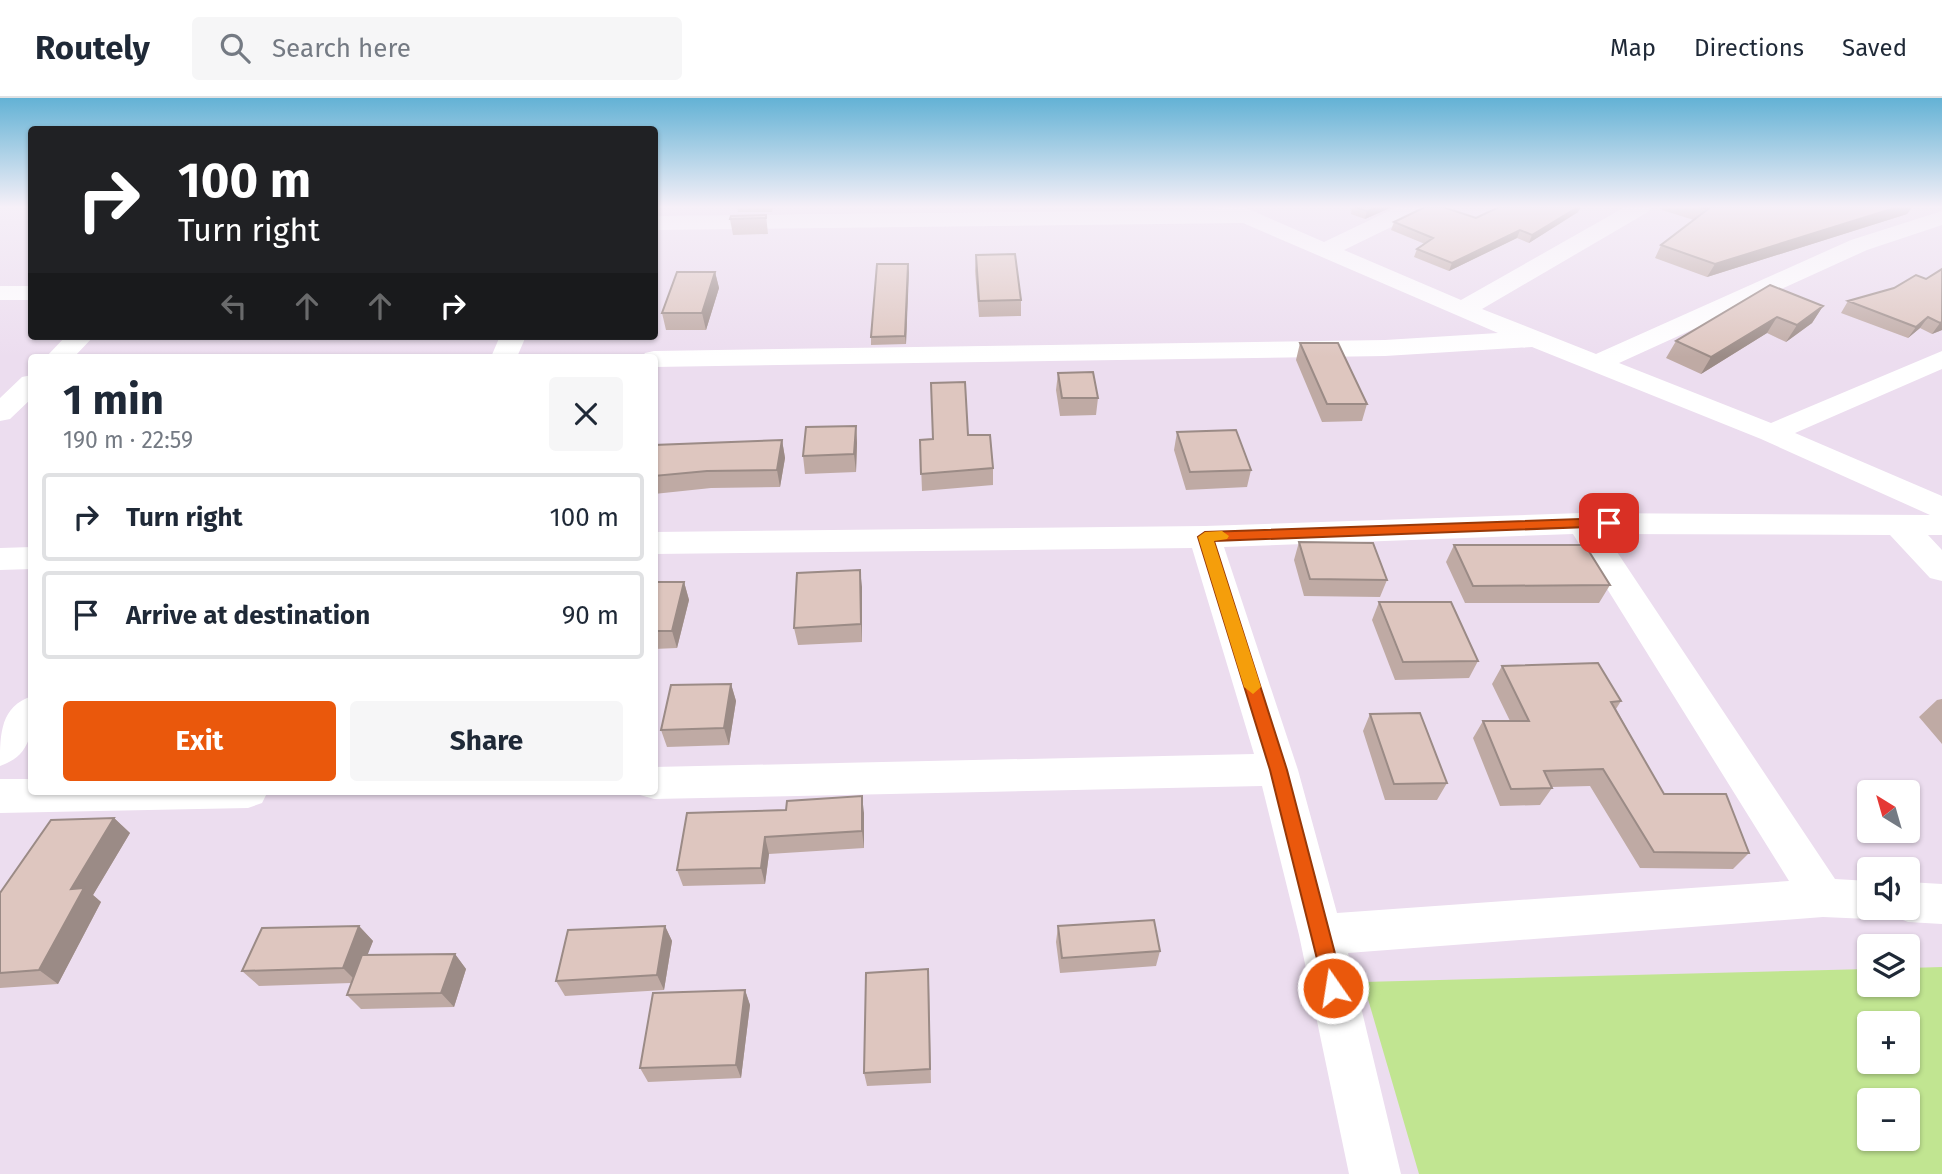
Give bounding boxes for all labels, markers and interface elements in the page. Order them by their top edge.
search box [192,17,682,80]
text: Routely [35,28,150,68]
icon: search [216,29,254,67]
text: Search here [272,33,411,64]
text: Map [1610,34,1656,62]
text: Directions [1694,34,1804,62]
text: Saved [1842,34,1907,62]
text: 100 m [178,151,311,210]
icon: right [63,154,154,245]
text: Turn right [178,211,320,249]
icon: left [215,287,253,325]
icon: ahead [288,287,326,325]
icon: ahead [361,287,399,325]
icon: right [434,287,472,325]
text: 1 min [63,375,164,425]
button: close [549,377,623,451]
text: 190 m · 22:59 [63,426,193,454]
pin [1579,493,1639,553]
icon: right [67,498,105,536]
text: Turn right [126,502,243,533]
text: 100 m [550,502,619,533]
icon: arrive [1590,504,1628,542]
icon: arrive [67,596,105,634]
text: Arrive at destination [126,600,370,631]
text: 90 m [562,600,619,631]
button: Exit [63,701,336,781]
button: Share [350,701,623,781]
north arrow [1857,780,1920,844]
map controls [1857,780,1920,1151]
button: sound [1857,857,1920,920]
button: layers [1857,934,1920,997]
position arrow [1296,951,1370,1025]
button: + [1857,1011,1920,1074]
button: − [1857,1088,1920,1151]

